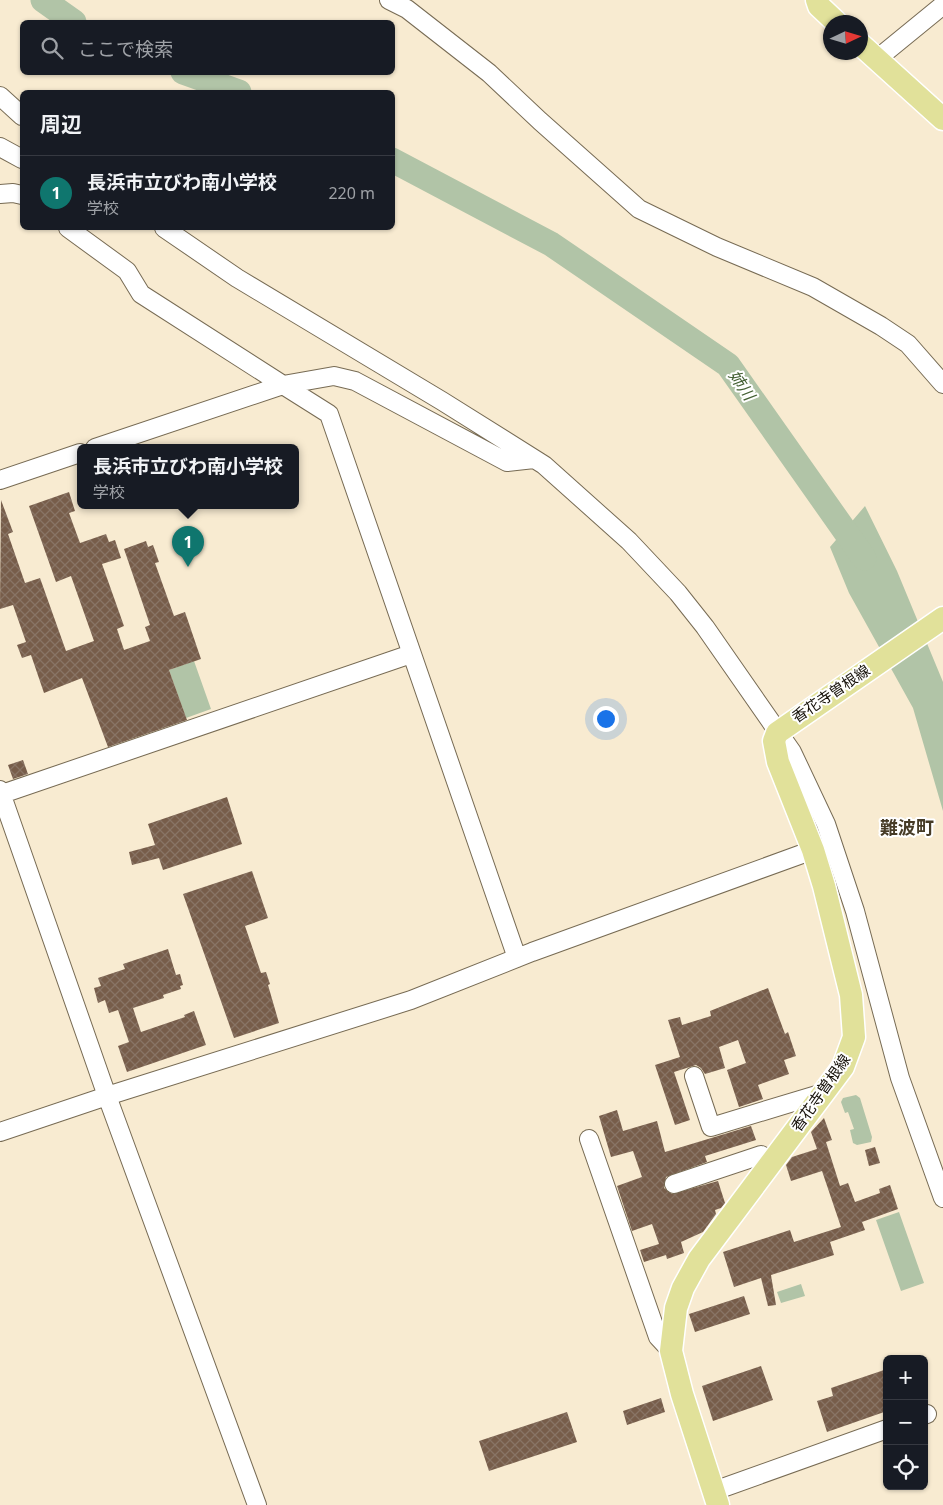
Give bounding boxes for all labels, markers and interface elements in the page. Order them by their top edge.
north arrow [823,15,868,60]
search box [20,20,395,75]
icon: search [38,34,66,62]
text: ここで検索 [78,36,173,62]
text: 周辺 [40,110,82,138]
text: 長浜市立びわ南小学校 [87,169,277,195]
text: 1 [51,182,61,204]
text: 220 m [328,182,375,204]
text: 学校 [87,197,119,219]
water label: 姉川 [724,366,761,406]
popup [77,444,299,509]
text: 長浜市立びわ南小学校 [93,453,283,479]
text: 学校 [93,481,125,503]
pin: 1 [172,526,204,567]
street label: 香花寺曽根線 [788,660,873,727]
your location [593,706,619,732]
district label: 難波町 [880,815,934,839]
street label: 香花寺曽根線 [786,1050,854,1135]
map controls [883,1355,928,1490]
button: + [883,1355,928,1400]
button: − [883,1400,928,1445]
button: locate [883,1445,928,1490]

